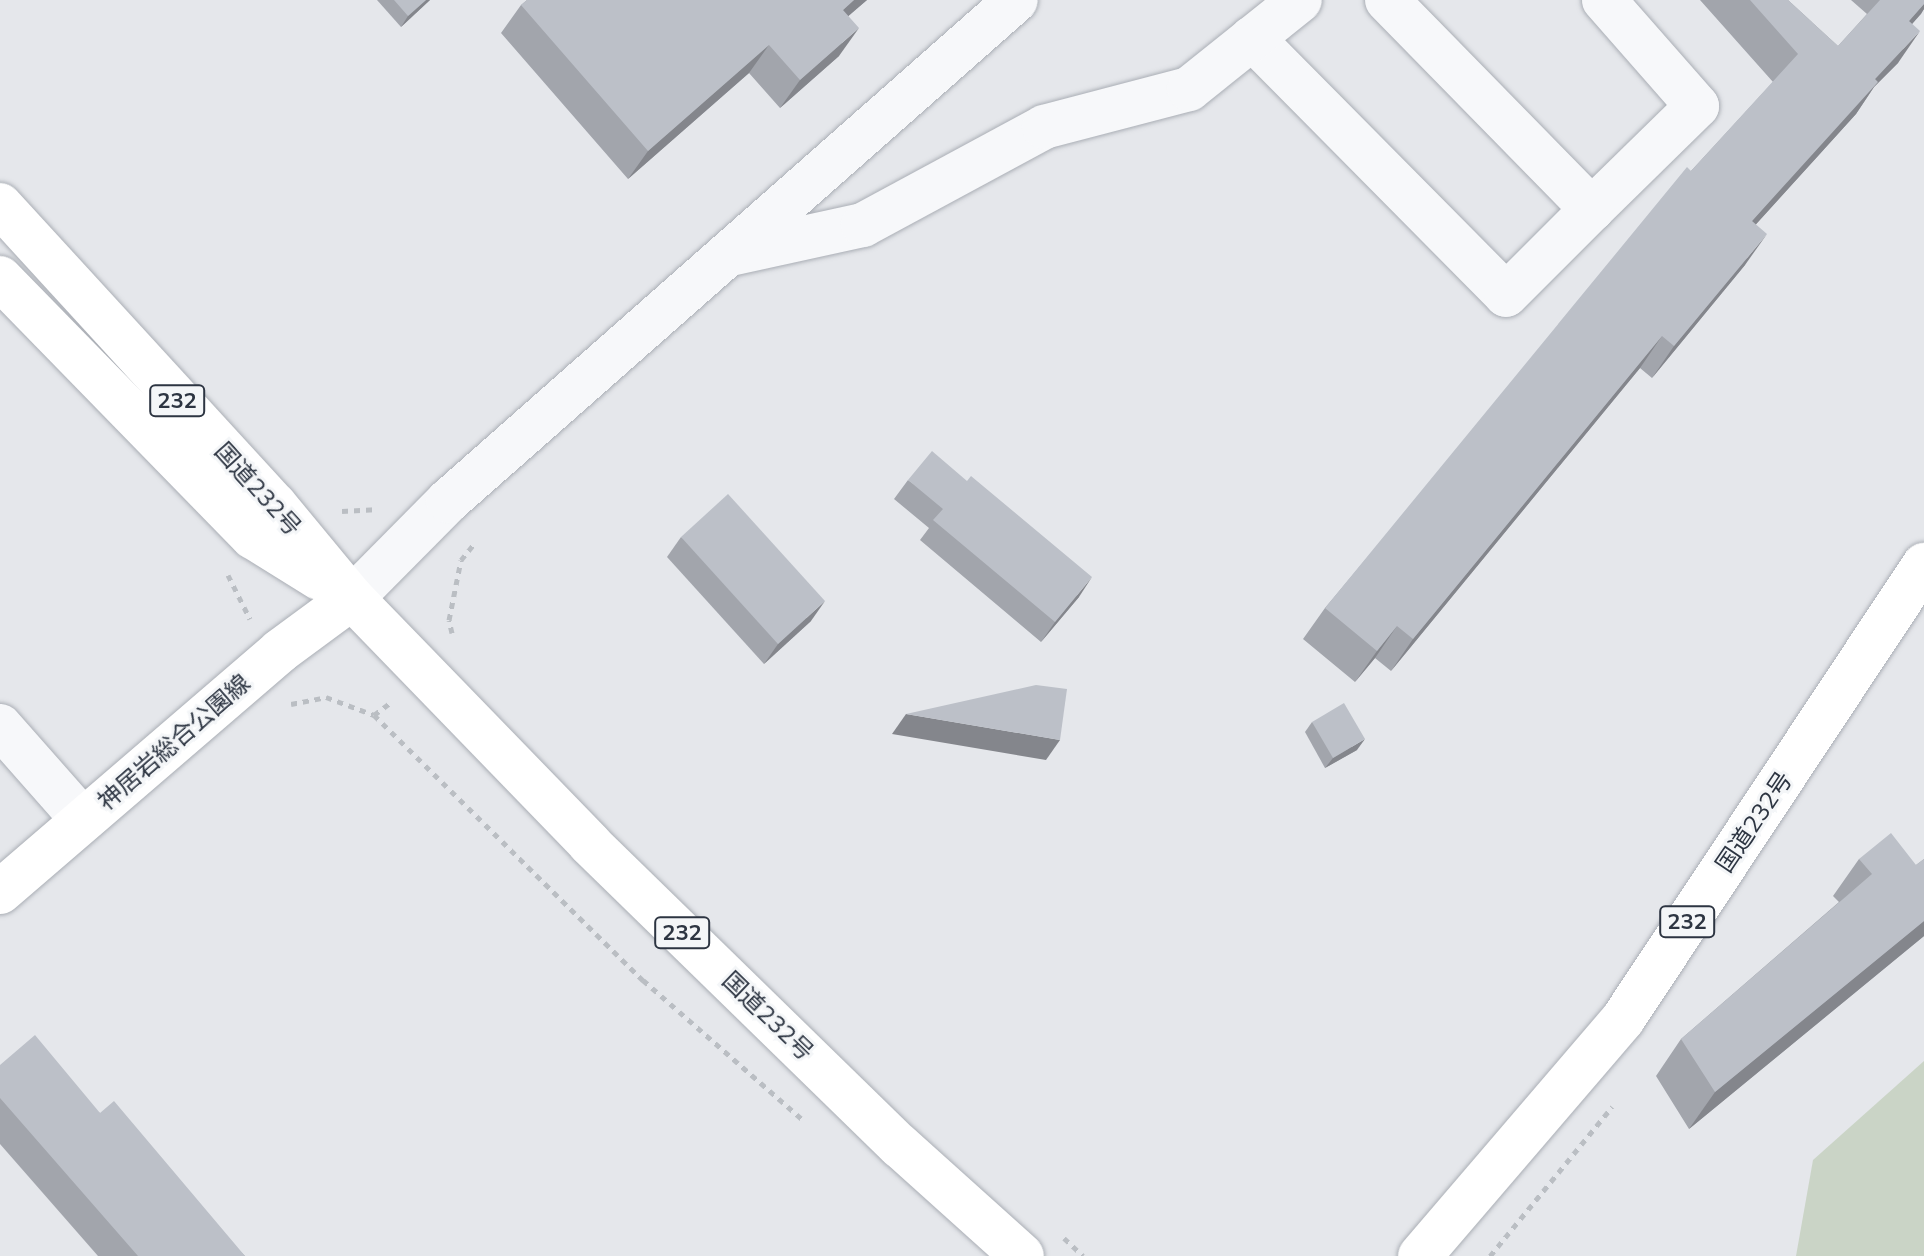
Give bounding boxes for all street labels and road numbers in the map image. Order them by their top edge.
road number: 232 [149,383,205,419]
street label: 国道232号 [209,437,307,541]
street label: 神居岩総合公園線 [92,668,256,816]
street label: 国道232号 [1710,766,1798,878]
road number: 232 [1659,904,1715,940]
road number: 232 [654,915,710,951]
street label: 国道232号 [717,966,819,1066]

